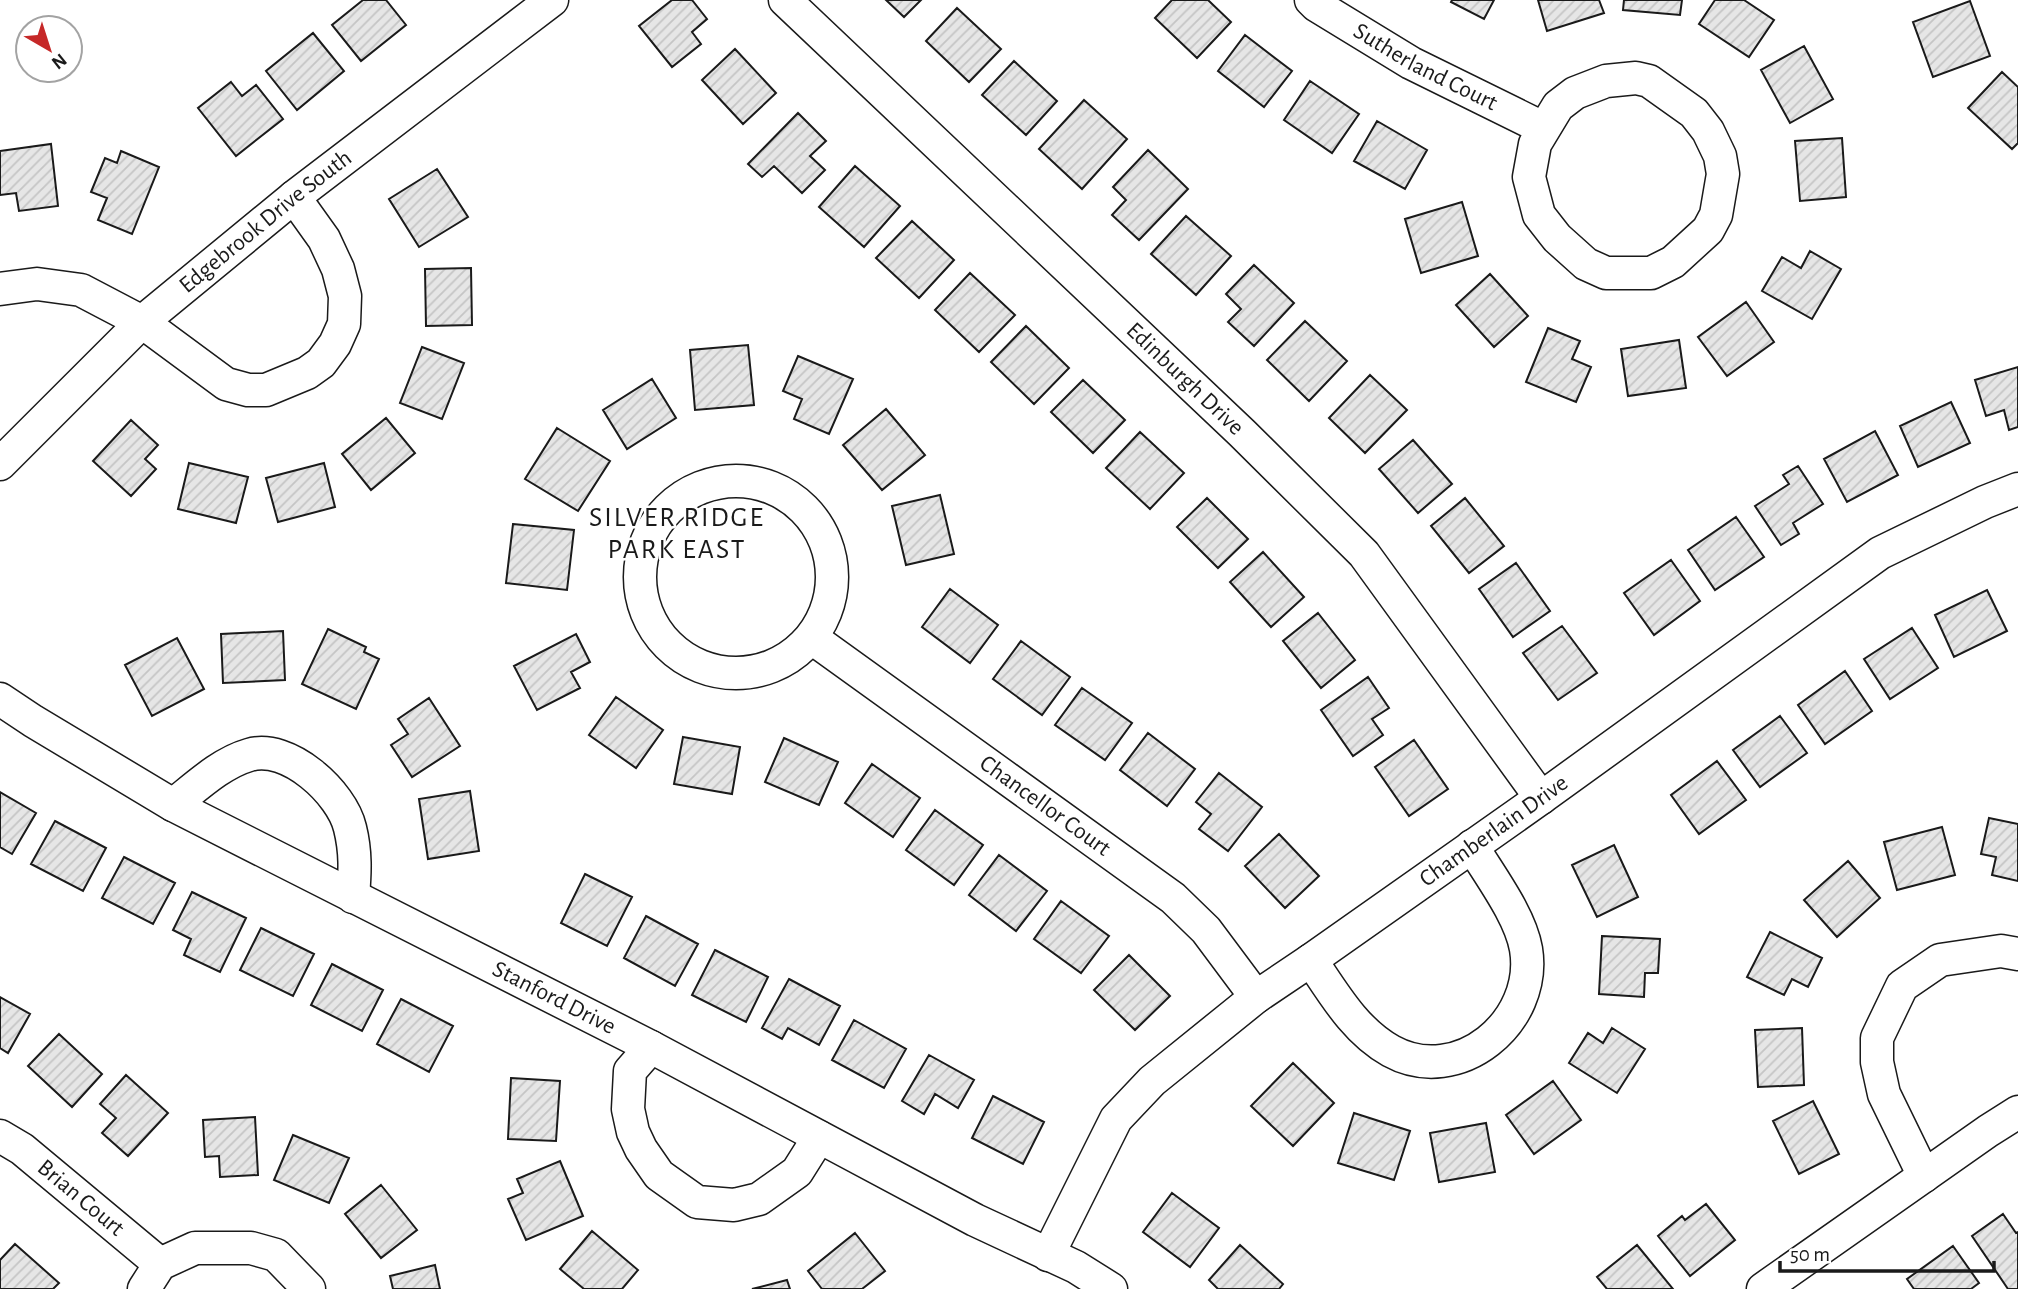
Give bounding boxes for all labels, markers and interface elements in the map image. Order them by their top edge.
north arrow [14,14,84,84]
street label: Sutherland Court [1349,19,1501,116]
text: N [48,50,70,73]
street label: Edgebrook Drive South [175,145,356,298]
street label: Edinburgh Drive [1122,318,1248,440]
district label: SILVER RIDGE PARK EAST [589,504,765,564]
street label: Chancellor Court [975,751,1115,861]
street label: Chamberlain Drive [1415,771,1572,892]
street label: Stanford Drive [489,957,619,1039]
street label: Brian Court [33,1155,129,1241]
scale bar [1780,1230,1994,1274]
text: 50 m [1790,1244,1830,1265]

